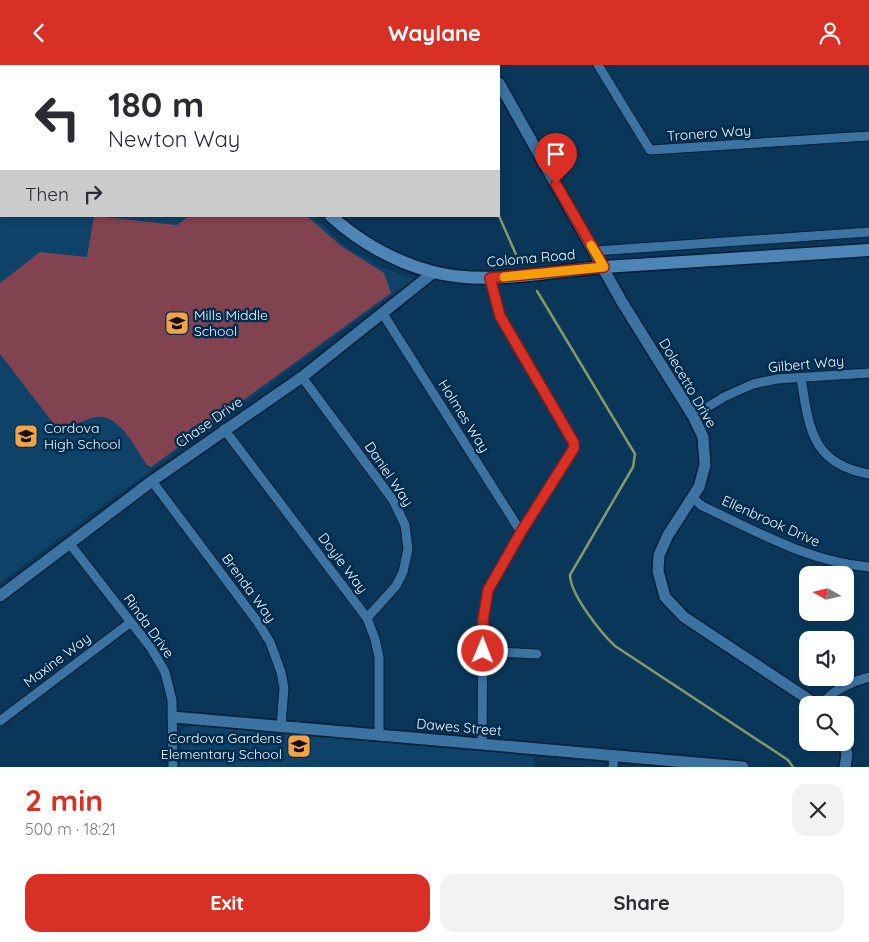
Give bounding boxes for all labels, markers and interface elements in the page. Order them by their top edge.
icon: back [25,19,53,47]
text: Waylane [388,19,481,47]
icon: person [816,19,844,47]
text: 180 m [108,82,204,126]
icon: left [25,85,90,150]
street label: Tronero Way [666,121,752,145]
text: Newton Way [108,125,240,153]
pin [535,133,577,184]
icon: arrive [542,140,570,168]
icon: right [79,180,107,208]
text: Then [25,182,69,206]
street label: Coloma Road [486,245,576,271]
place label: Mills Middle School [194,306,268,340]
school or university icon: Mills Middle School [164,310,190,336]
street label: Dolecetto Drive [655,335,721,431]
street label: Gilbert Way [767,352,845,376]
street label: Holmes Way [434,376,494,456]
street label: Chase Drive [172,392,246,452]
place label: Cordova High School [44,419,121,453]
school or university icon: Cordova High School [13,423,39,449]
street label: Daniel Way [361,438,417,510]
street label: Ellenbrook Drive [719,491,823,551]
street label: Doyle Way [314,529,372,597]
street label: Brenda Way [218,550,280,626]
north arrow [799,566,854,621]
map controls [799,566,854,751]
street label: Rinda Drive [120,590,178,662]
position arrow [456,624,508,676]
street label: Maxine Way [20,629,94,691]
button: sound [799,631,854,686]
button: search [799,696,854,751]
street label: Dawes Street [416,714,503,740]
place label: Cordova Gardens Elementary School [161,729,282,763]
school or university icon: Cordova Gardens Elementary School [286,733,312,759]
text: 2 min [25,781,103,819]
button: close [792,784,844,836]
text: 500 m · 18:21 [25,819,116,839]
button: Exit [25,874,430,932]
button: Share [440,874,844,932]

